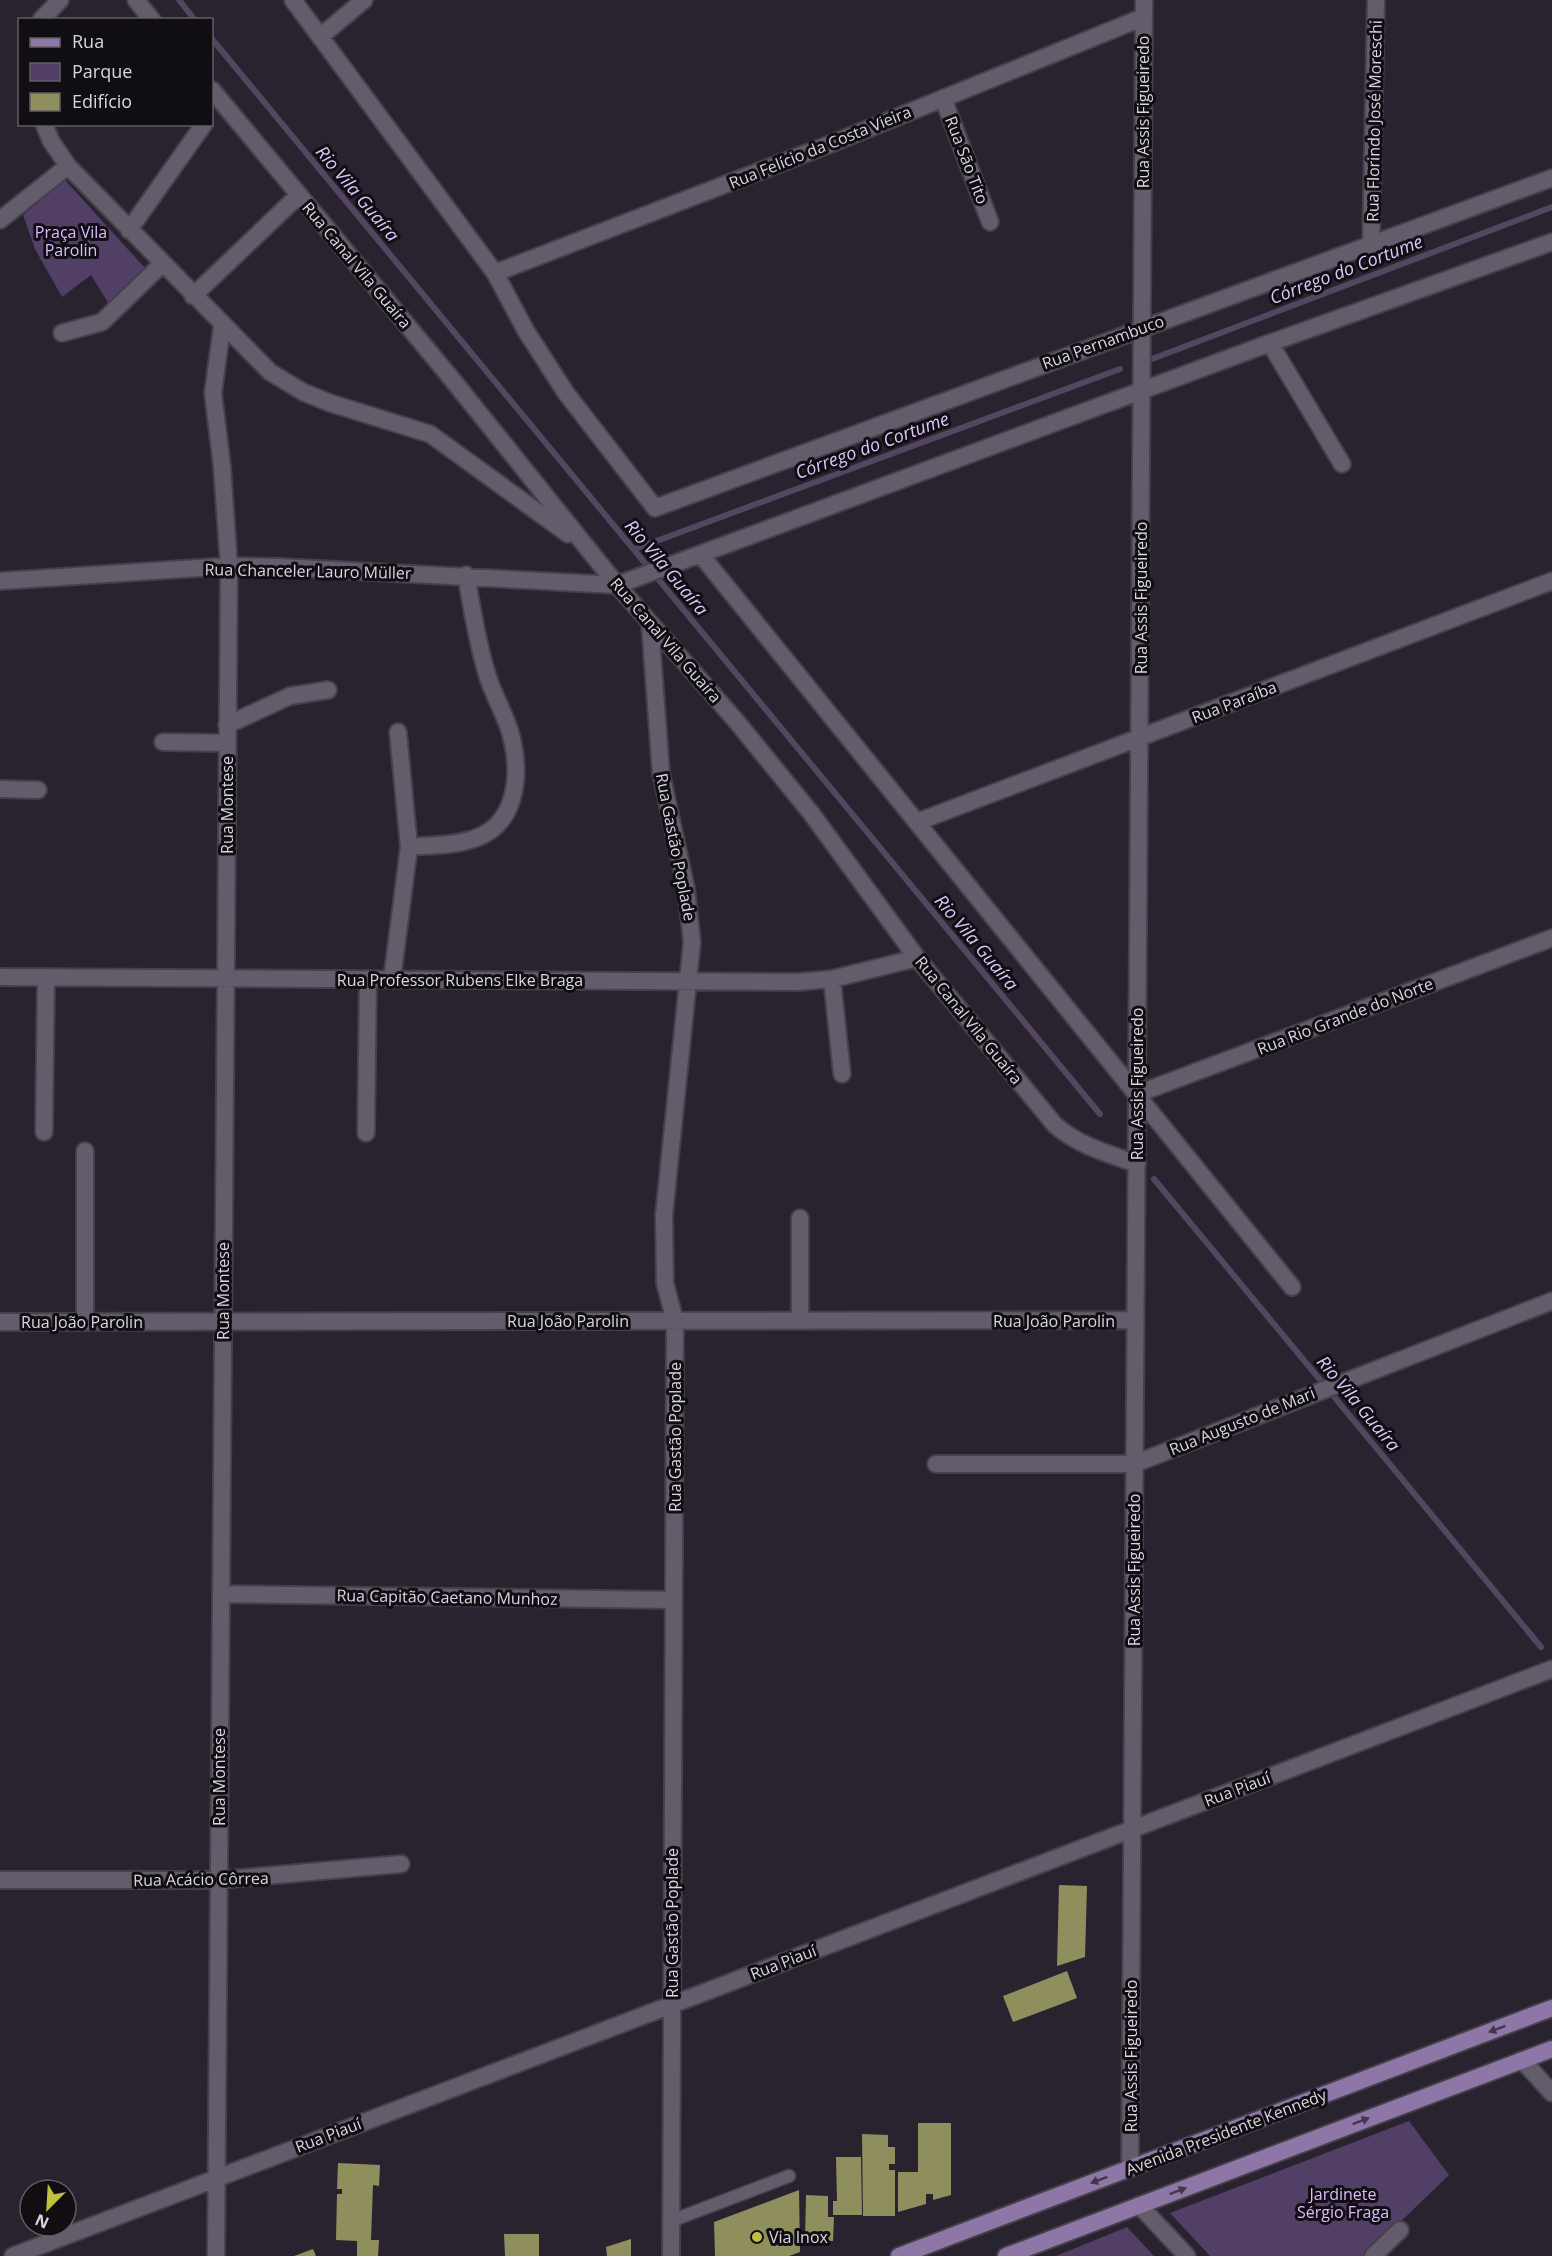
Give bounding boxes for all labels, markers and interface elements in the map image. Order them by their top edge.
legend [18,18,213,126]
street label: Rua Florindo José Moreschi [1361,20,1387,222]
text: Rua [72,29,104,53]
street label: Rua Assis Figueiredo [1132,36,1154,188]
text: Parque [72,59,132,83]
text: Edifício [72,89,132,113]
street label: Rua Felício da Costa Vieira [726,100,914,194]
street label: Rua São Tito [940,113,994,207]
water label: Rio Vila Guaíra [311,140,405,246]
street label: Rua Canal Vila Guaíra [297,197,417,333]
park label: Praça Vila Parolin [35,221,107,261]
water label: Córrego do Cortume [1266,229,1426,309]
street label: Rua Pernambuco [1039,310,1167,374]
water label: Córrego do Cortume [792,406,952,484]
water label: Rio Vila Guaíra [620,514,714,620]
street label: Rua Assis Figueiredo [1130,522,1152,674]
street label: Rua Chanceler Lauro Müller [204,558,412,584]
street label: Rua Canal Vila Guaíra [606,573,726,707]
street label: Rua Paraíba [1188,676,1280,728]
street label: Rua Montese [216,756,238,854]
street label: Rua Gastão Poplade [651,771,701,923]
water label: Rio Vila Guaíra [930,889,1024,995]
street label: Rua Canal Vila Guaíra [910,951,1028,1089]
street label: Rua Professor Rubens Elke Braga [337,969,583,991]
street label: Rua Rio Grande do Norte [1254,972,1436,1060]
street label: Rua Assis Figueiredo [1126,1008,1148,1160]
street label: Rua Montese [212,1242,234,1340]
street label: Rua João Parolin [507,1310,629,1332]
street label: Rua João Parolin [993,1310,1115,1332]
street label: Rua João Parolin [21,1311,143,1333]
water label: Rio Vila Guaíra [1312,1350,1406,1456]
street label: Rua Gastão Poplade [664,1362,686,1512]
street label: Rua Augusto de Mari [1166,1382,1318,1460]
street label: Rua Assis Figueiredo [1123,1494,1145,1646]
street label: Rua Capitão Caetano Munhoz [336,1584,558,1610]
street label: Rua Montese [208,1728,230,1826]
street label: Rua Piauí [1201,1766,1274,1812]
street label: Rua Gastão Poplade [661,1848,683,1998]
street label: Rua Acácio Côrrea [133,1867,269,1891]
street label: Rua Piauí [747,1939,820,1985]
street label: Rua Assis Figueiredo [1120,1980,1142,2132]
one-way arrow [1488,2024,1506,2034]
street label: Avenida Presidente Kennedy [1123,2083,1330,2180]
street label: Rua Piauí [292,2112,365,2158]
one-way arrow [1352,2116,1370,2126]
one-way arrow [1090,2176,1108,2185]
north arrow [18,2178,78,2238]
park label: Jardinete Sérgio Fraga [1297,2183,1389,2223]
one-way arrow [1169,2185,1187,2195]
text: N [31,2209,52,2234]
place label: Via Inox [769,2226,829,2248]
marker: Via Inox [750,2230,764,2244]

